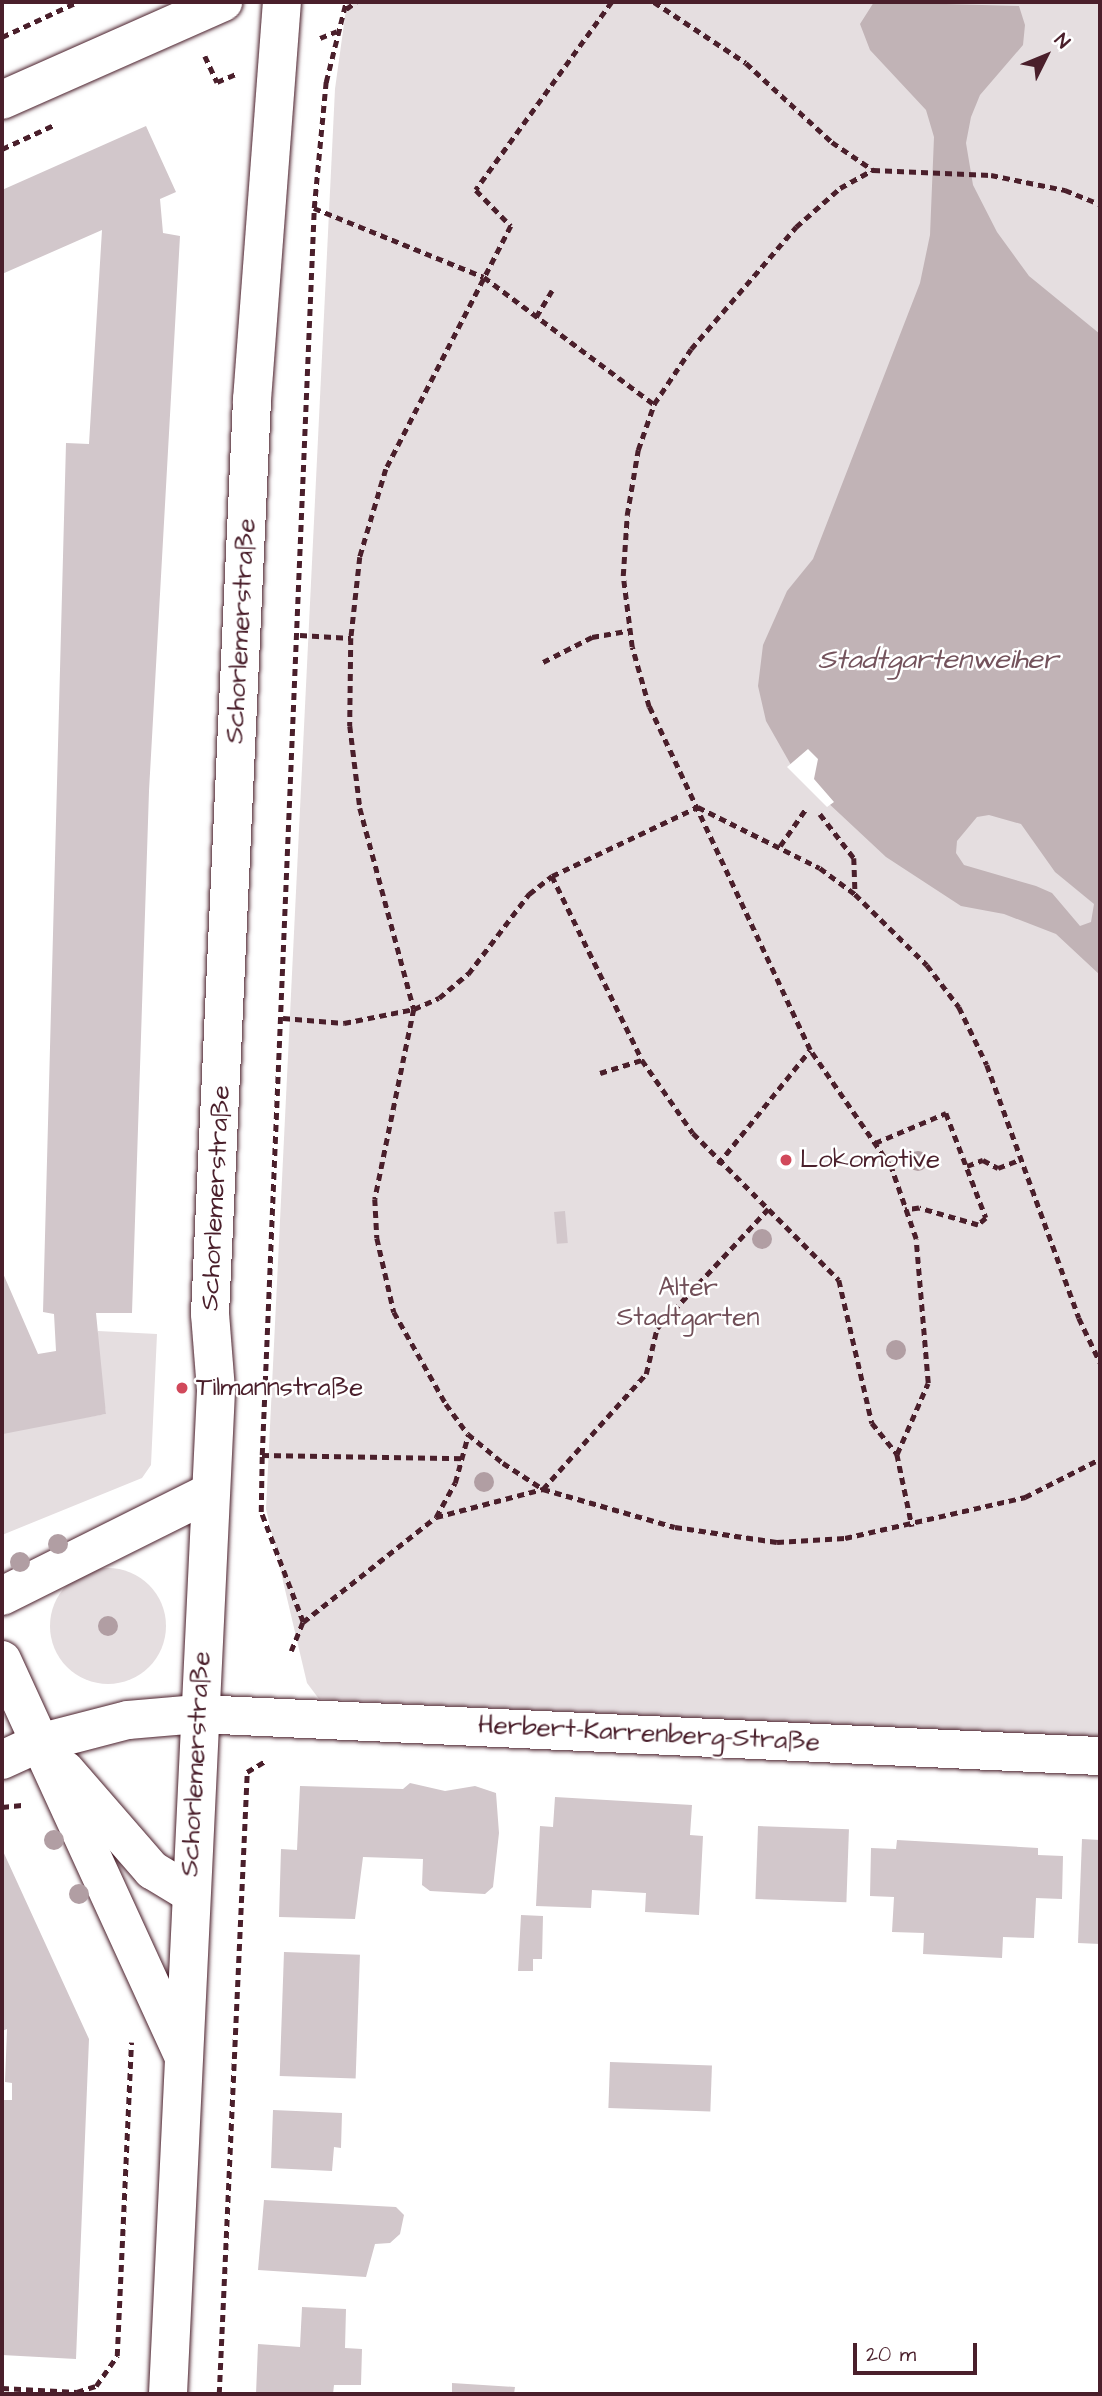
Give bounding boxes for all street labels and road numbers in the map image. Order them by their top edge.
street label: Schorlemerstraße [220,518,262,744]
street label: Schorlemerstraße [195,1085,237,1311]
street label: Schorlemerstraße [175,1651,217,1877]
street label: Herbert-Karrenberg-Straße [477,1709,821,1759]

